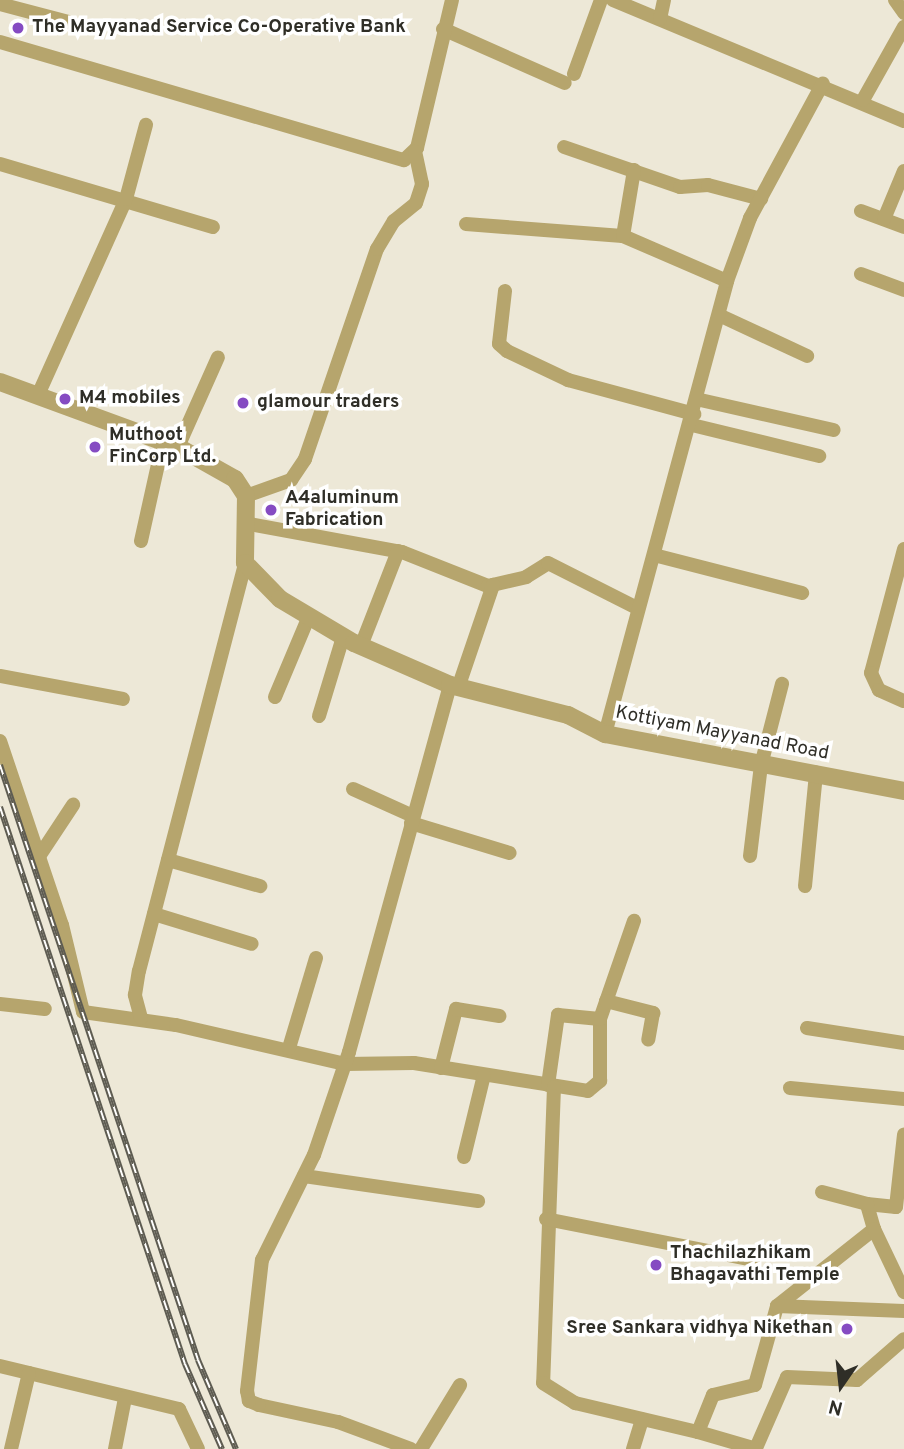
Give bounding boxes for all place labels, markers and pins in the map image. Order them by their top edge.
place label: The Mayyanad Service Co-Operative Bank [32,17,406,39]
marker: The Mayyanad Service Co-Operative Bank [10,20,26,36]
place label: M4 mobiles [79,388,180,410]
marker: M4 mobiles [57,391,73,407]
place label: glamour traders [257,392,399,414]
marker: glamour traders [235,395,251,411]
place label: Muthoot FinCorp Ltd. [109,425,216,469]
marker: Muthoot FinCorp Ltd. [87,439,103,455]
place label: A4aluminum Fabrication [285,488,399,532]
marker: A4aluminum Fabrication [263,502,279,518]
place label: Thachilazhikam Bhagavathi Temple [670,1243,840,1287]
marker: Thachilazhikam Bhagavathi Temple [648,1257,664,1273]
place label: Sree Sankara vidhya Nikethan [566,1318,833,1340]
marker: Sree Sankara vidhya Nikethan [839,1321,855,1337]

